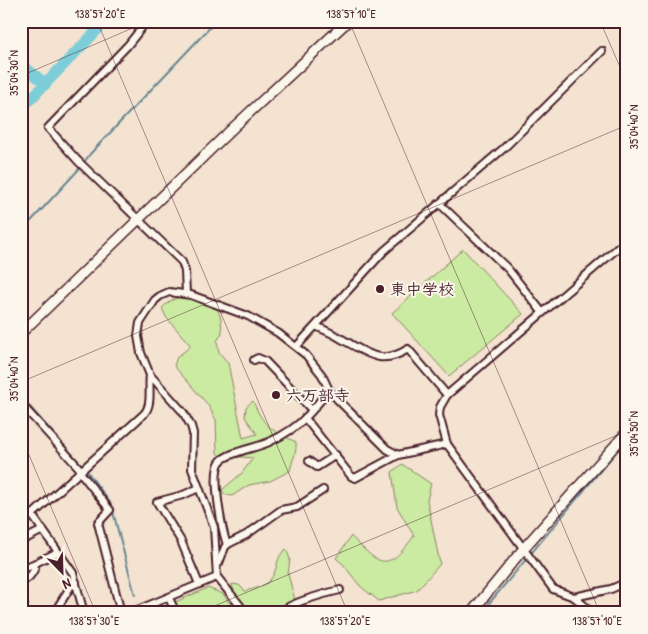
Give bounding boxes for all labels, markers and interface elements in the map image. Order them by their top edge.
text: 138°57'20"E [75,5,126,22]
text: 138°57'10"E [326,5,376,22]
text: 35°04'30"N [5,50,22,96]
text: 35°04'40"N [625,105,642,149]
place label: 東中学校 [390,278,454,300]
marker: 東中学校 [374,283,386,295]
text: 35°04'40"N [5,357,22,401]
place label: 六万部寺 [286,384,350,406]
marker: 六万部寺 [270,389,282,401]
text: 35°04'50"N [625,411,642,457]
north arrow [38,546,88,596]
text: N [60,574,74,595]
text: 138°57'30"E [69,612,120,629]
text: 138°57'20"E [320,612,371,629]
text: 138°57'10"E [572,612,622,629]

